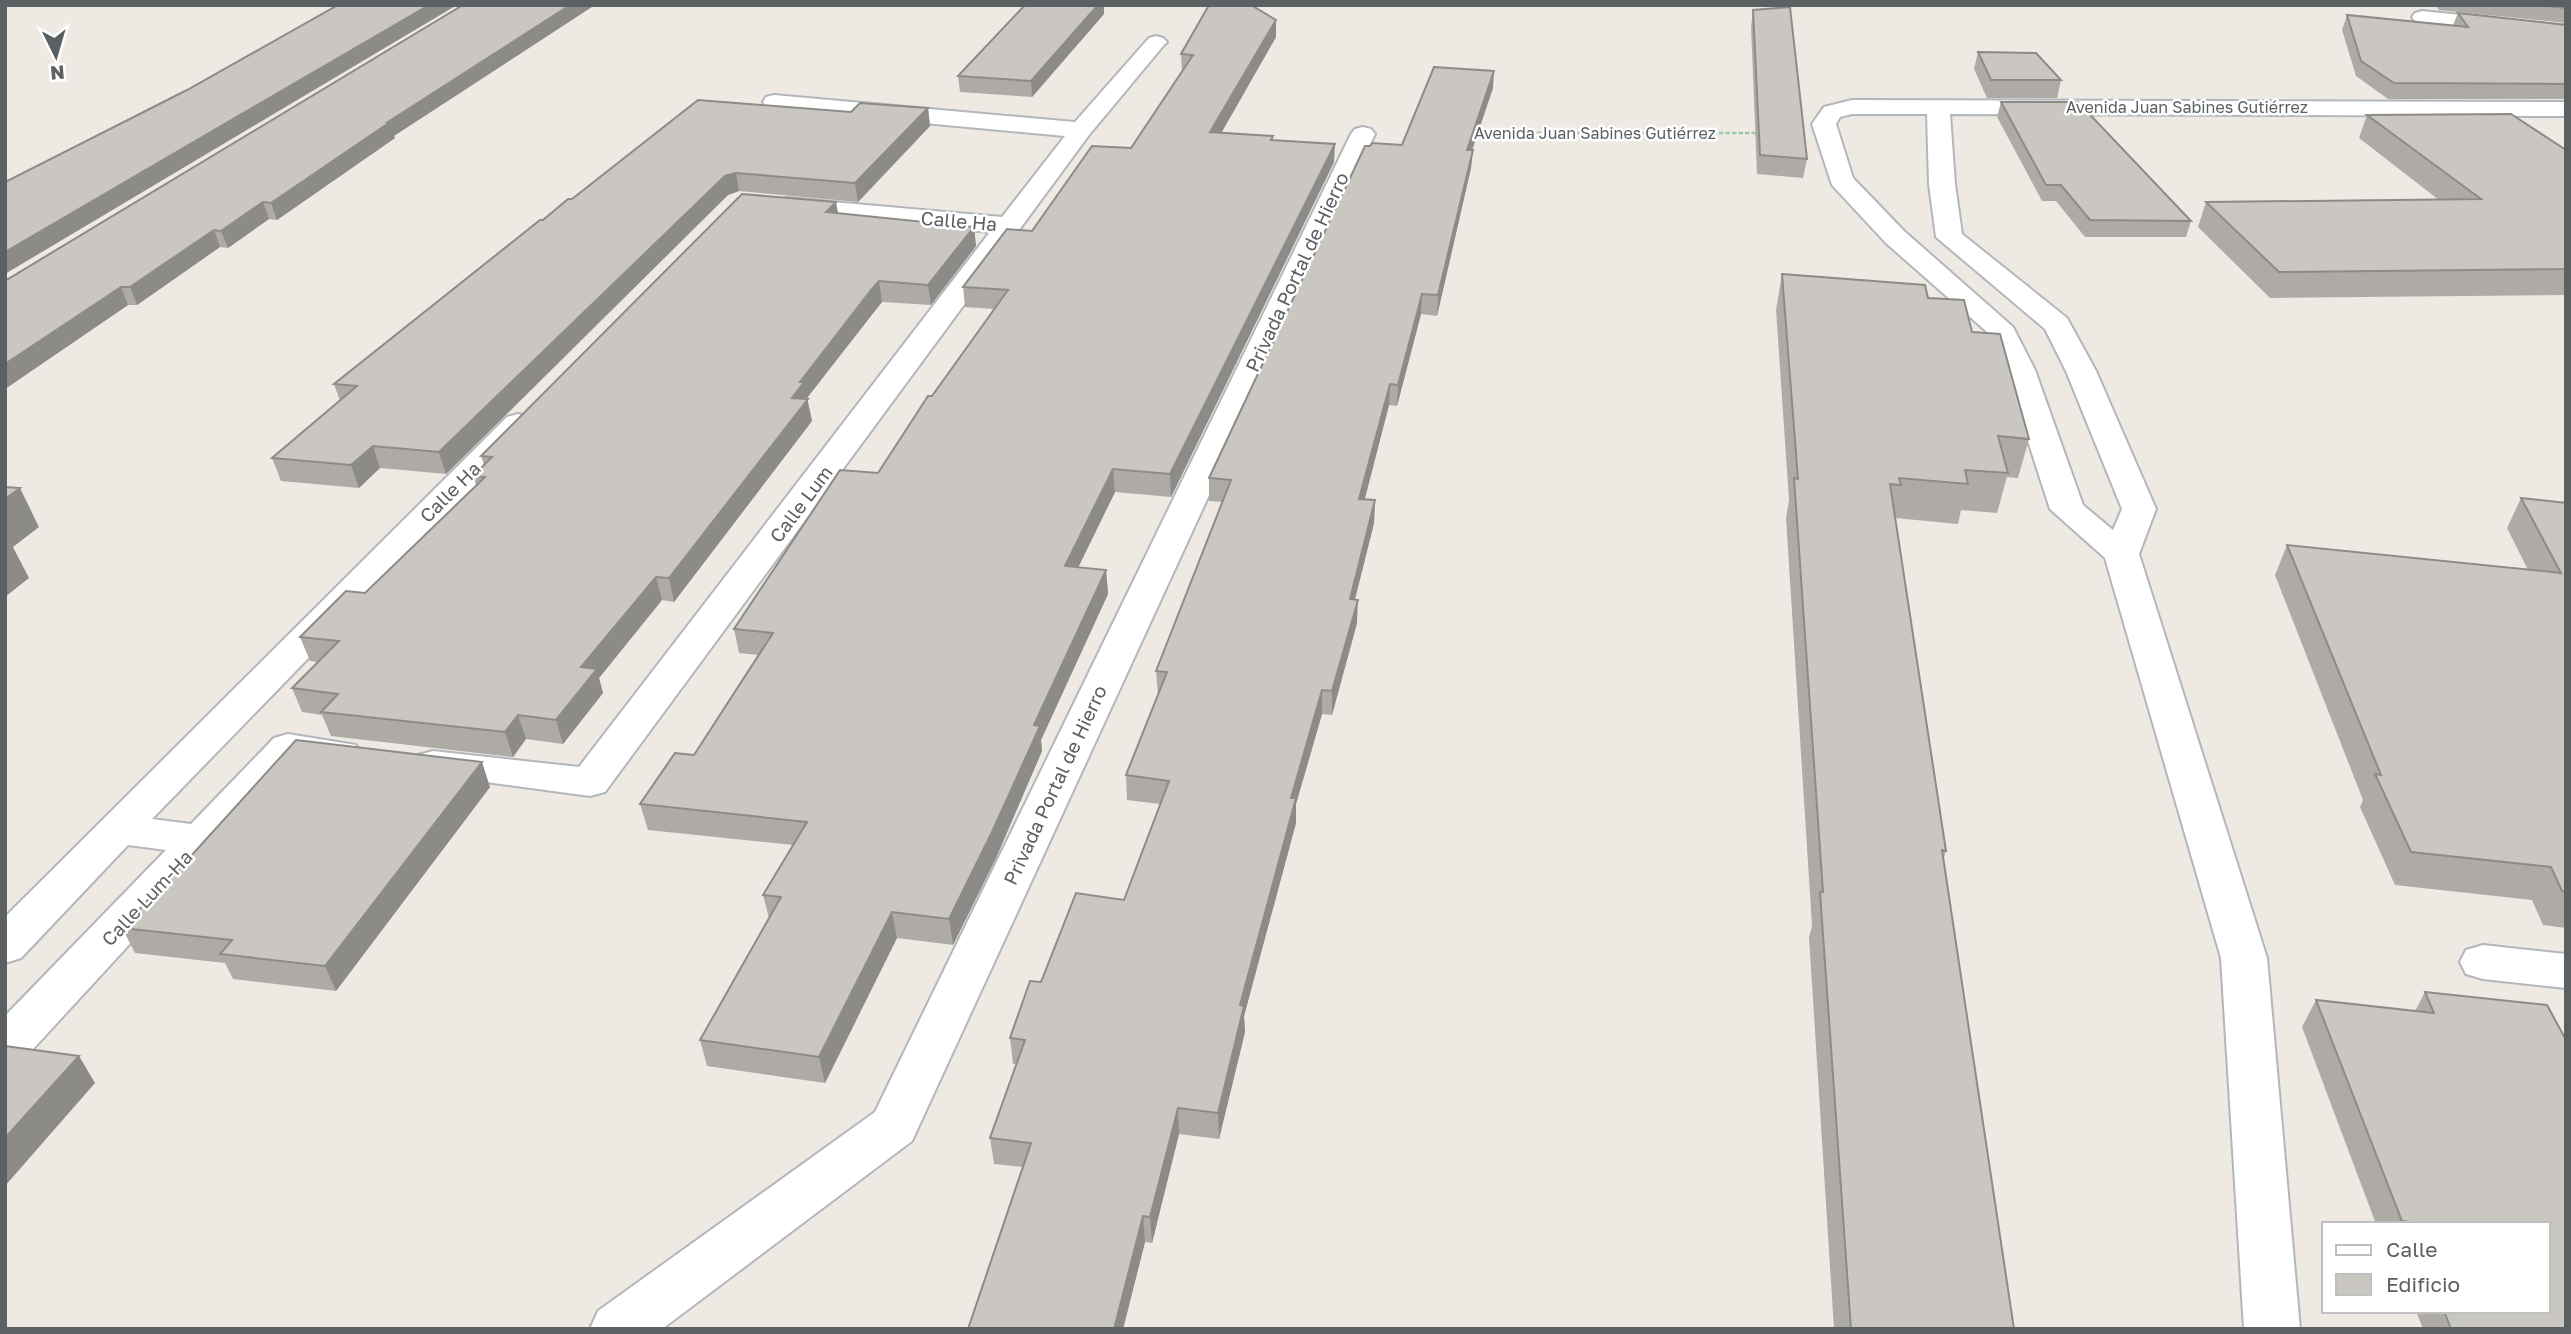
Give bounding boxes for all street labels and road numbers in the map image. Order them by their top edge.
street label: Avenida Juan Sabines Gutiérrez [2066,97,2308,117]
street label: Avenida Juan Sabines Gutiérrez [1474,123,1716,143]
street label: Privada Portal de Hierro [1240,168,1353,375]
street label: Calle Ha [920,206,998,235]
street label: Calle Ha [414,456,485,527]
street label: Calle Lum [764,461,837,547]
street label: Privada Portal de Hierro [998,681,1111,888]
street label: Calle Lum-Ha [96,845,197,950]

